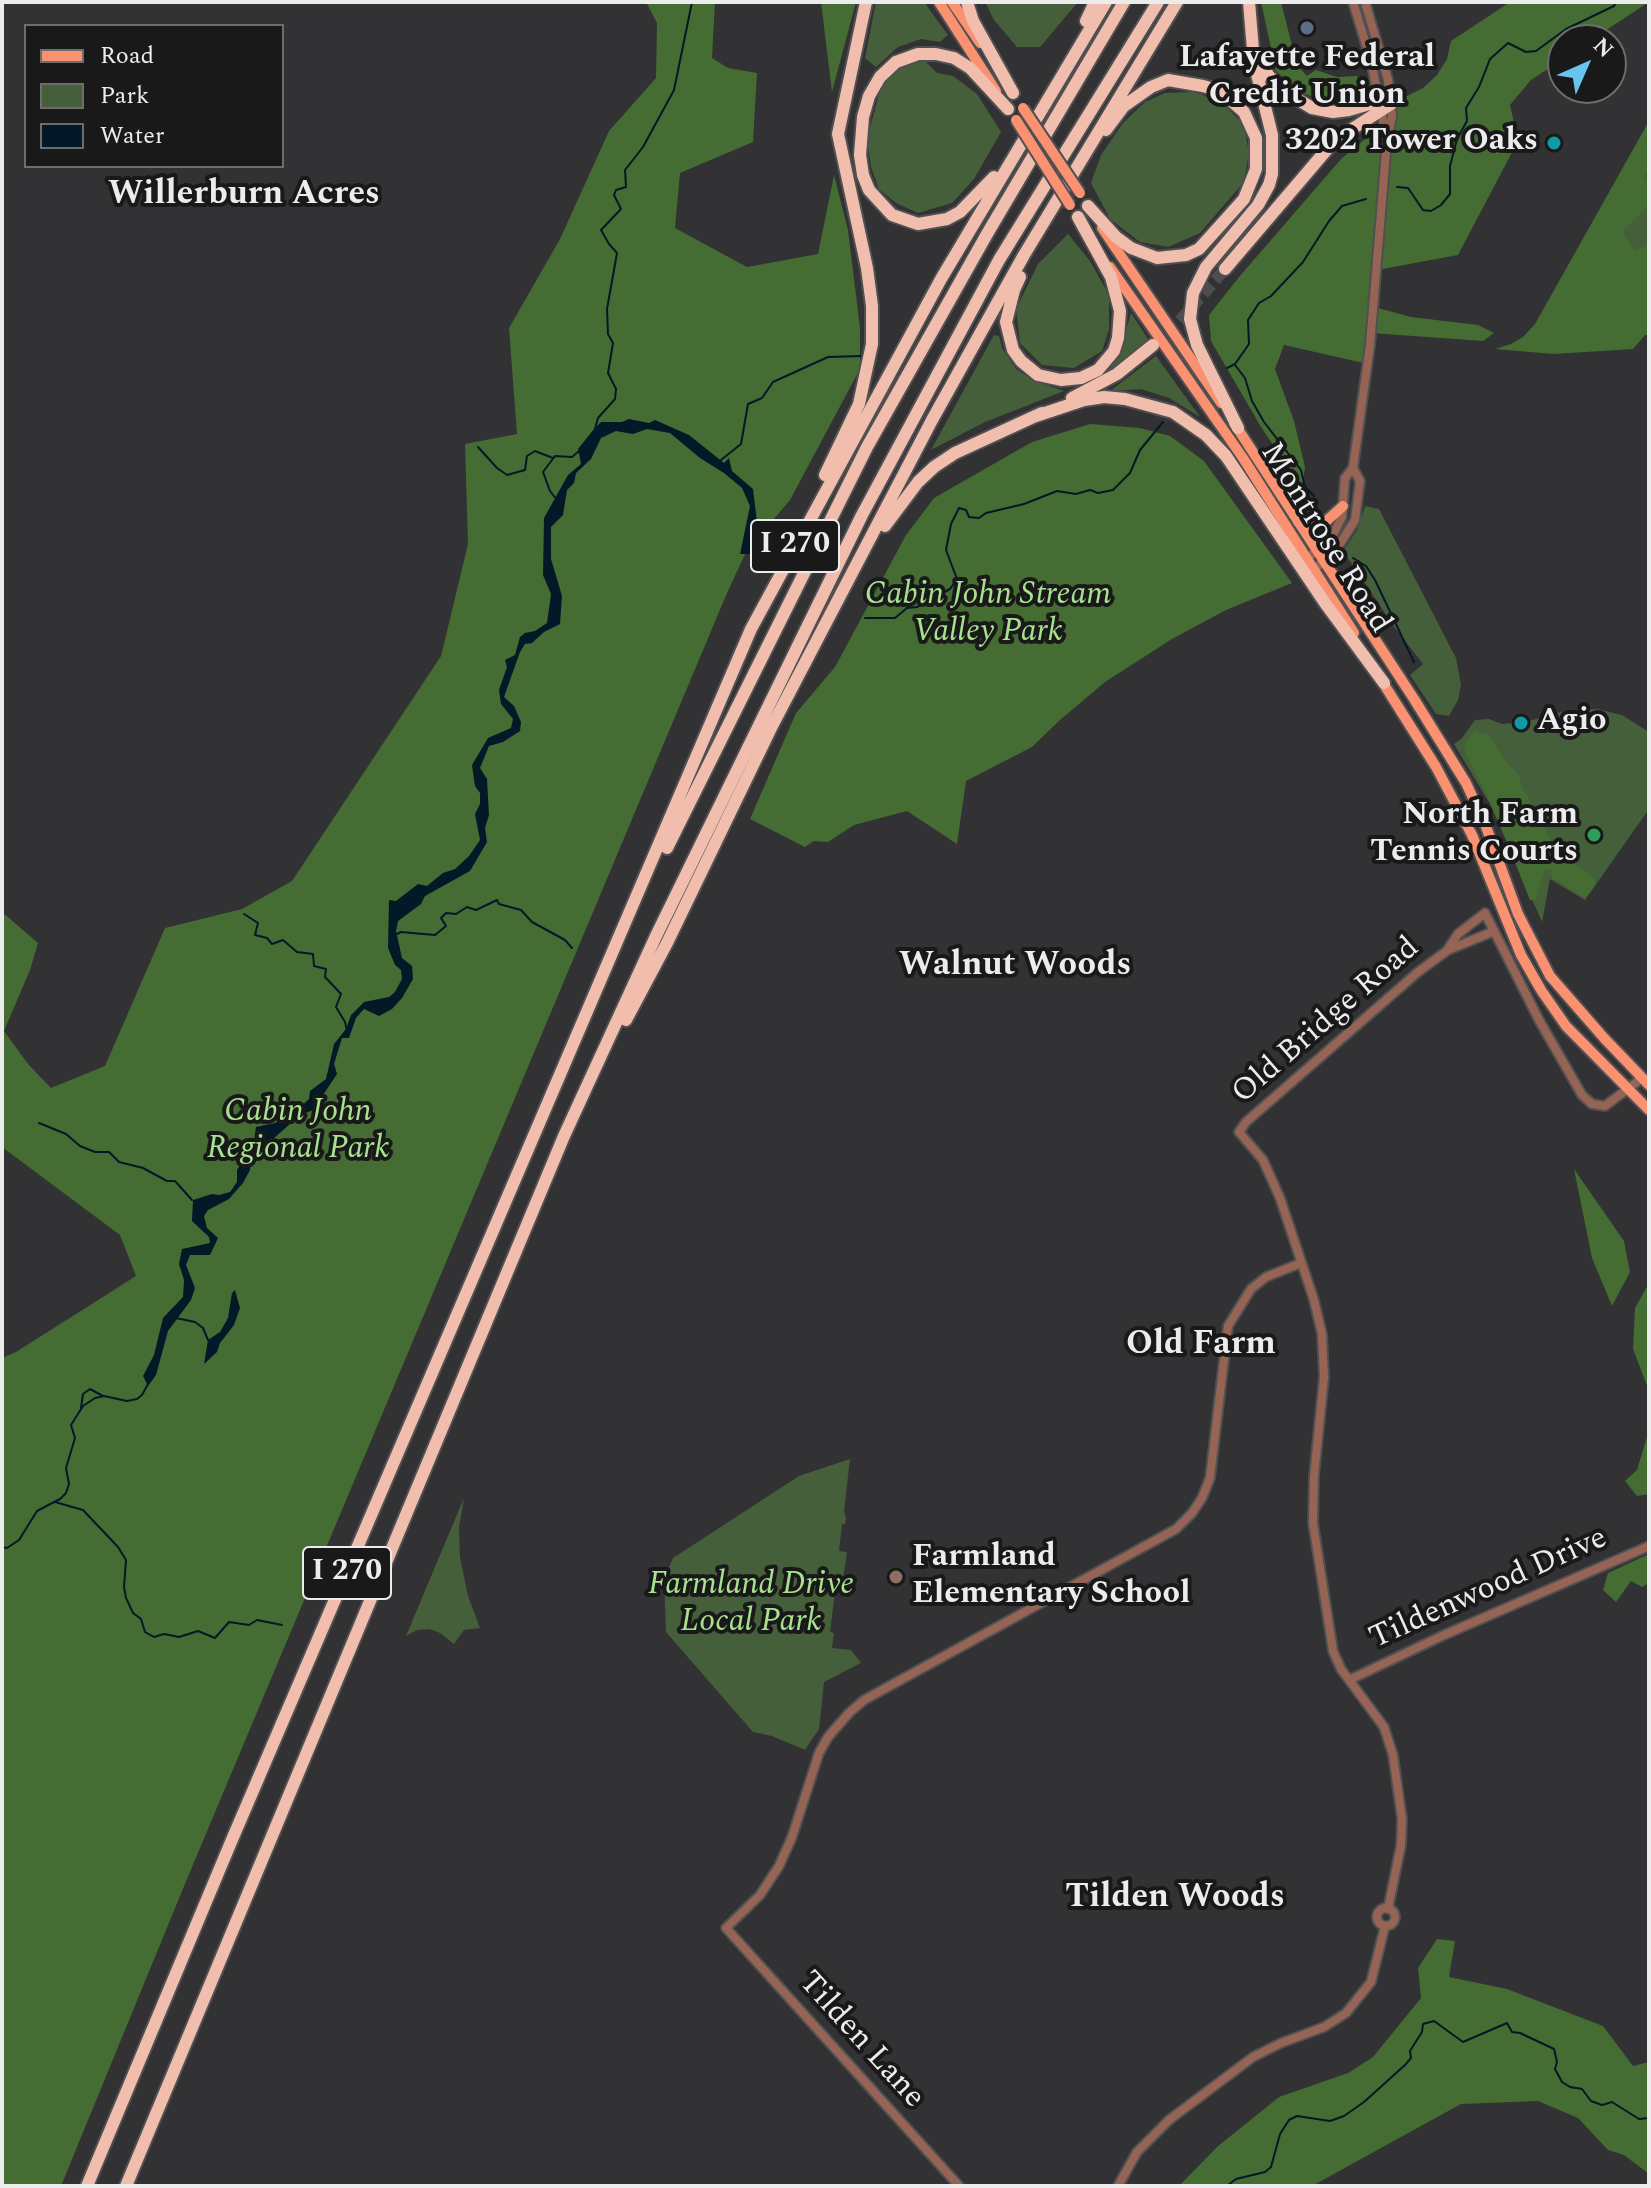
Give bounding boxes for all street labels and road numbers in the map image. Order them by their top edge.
street label: Montrose Road [1250,437,1398,641]
road number: I 270 [751,520,839,572]
street label: Old Bridge Road [1226,930,1428,1114]
street label: Tildenwood Drive [1364,1520,1614,1660]
road number: I 270 [303,1547,391,1599]
street label: Tilden Lane [789,1965,931,2117]

